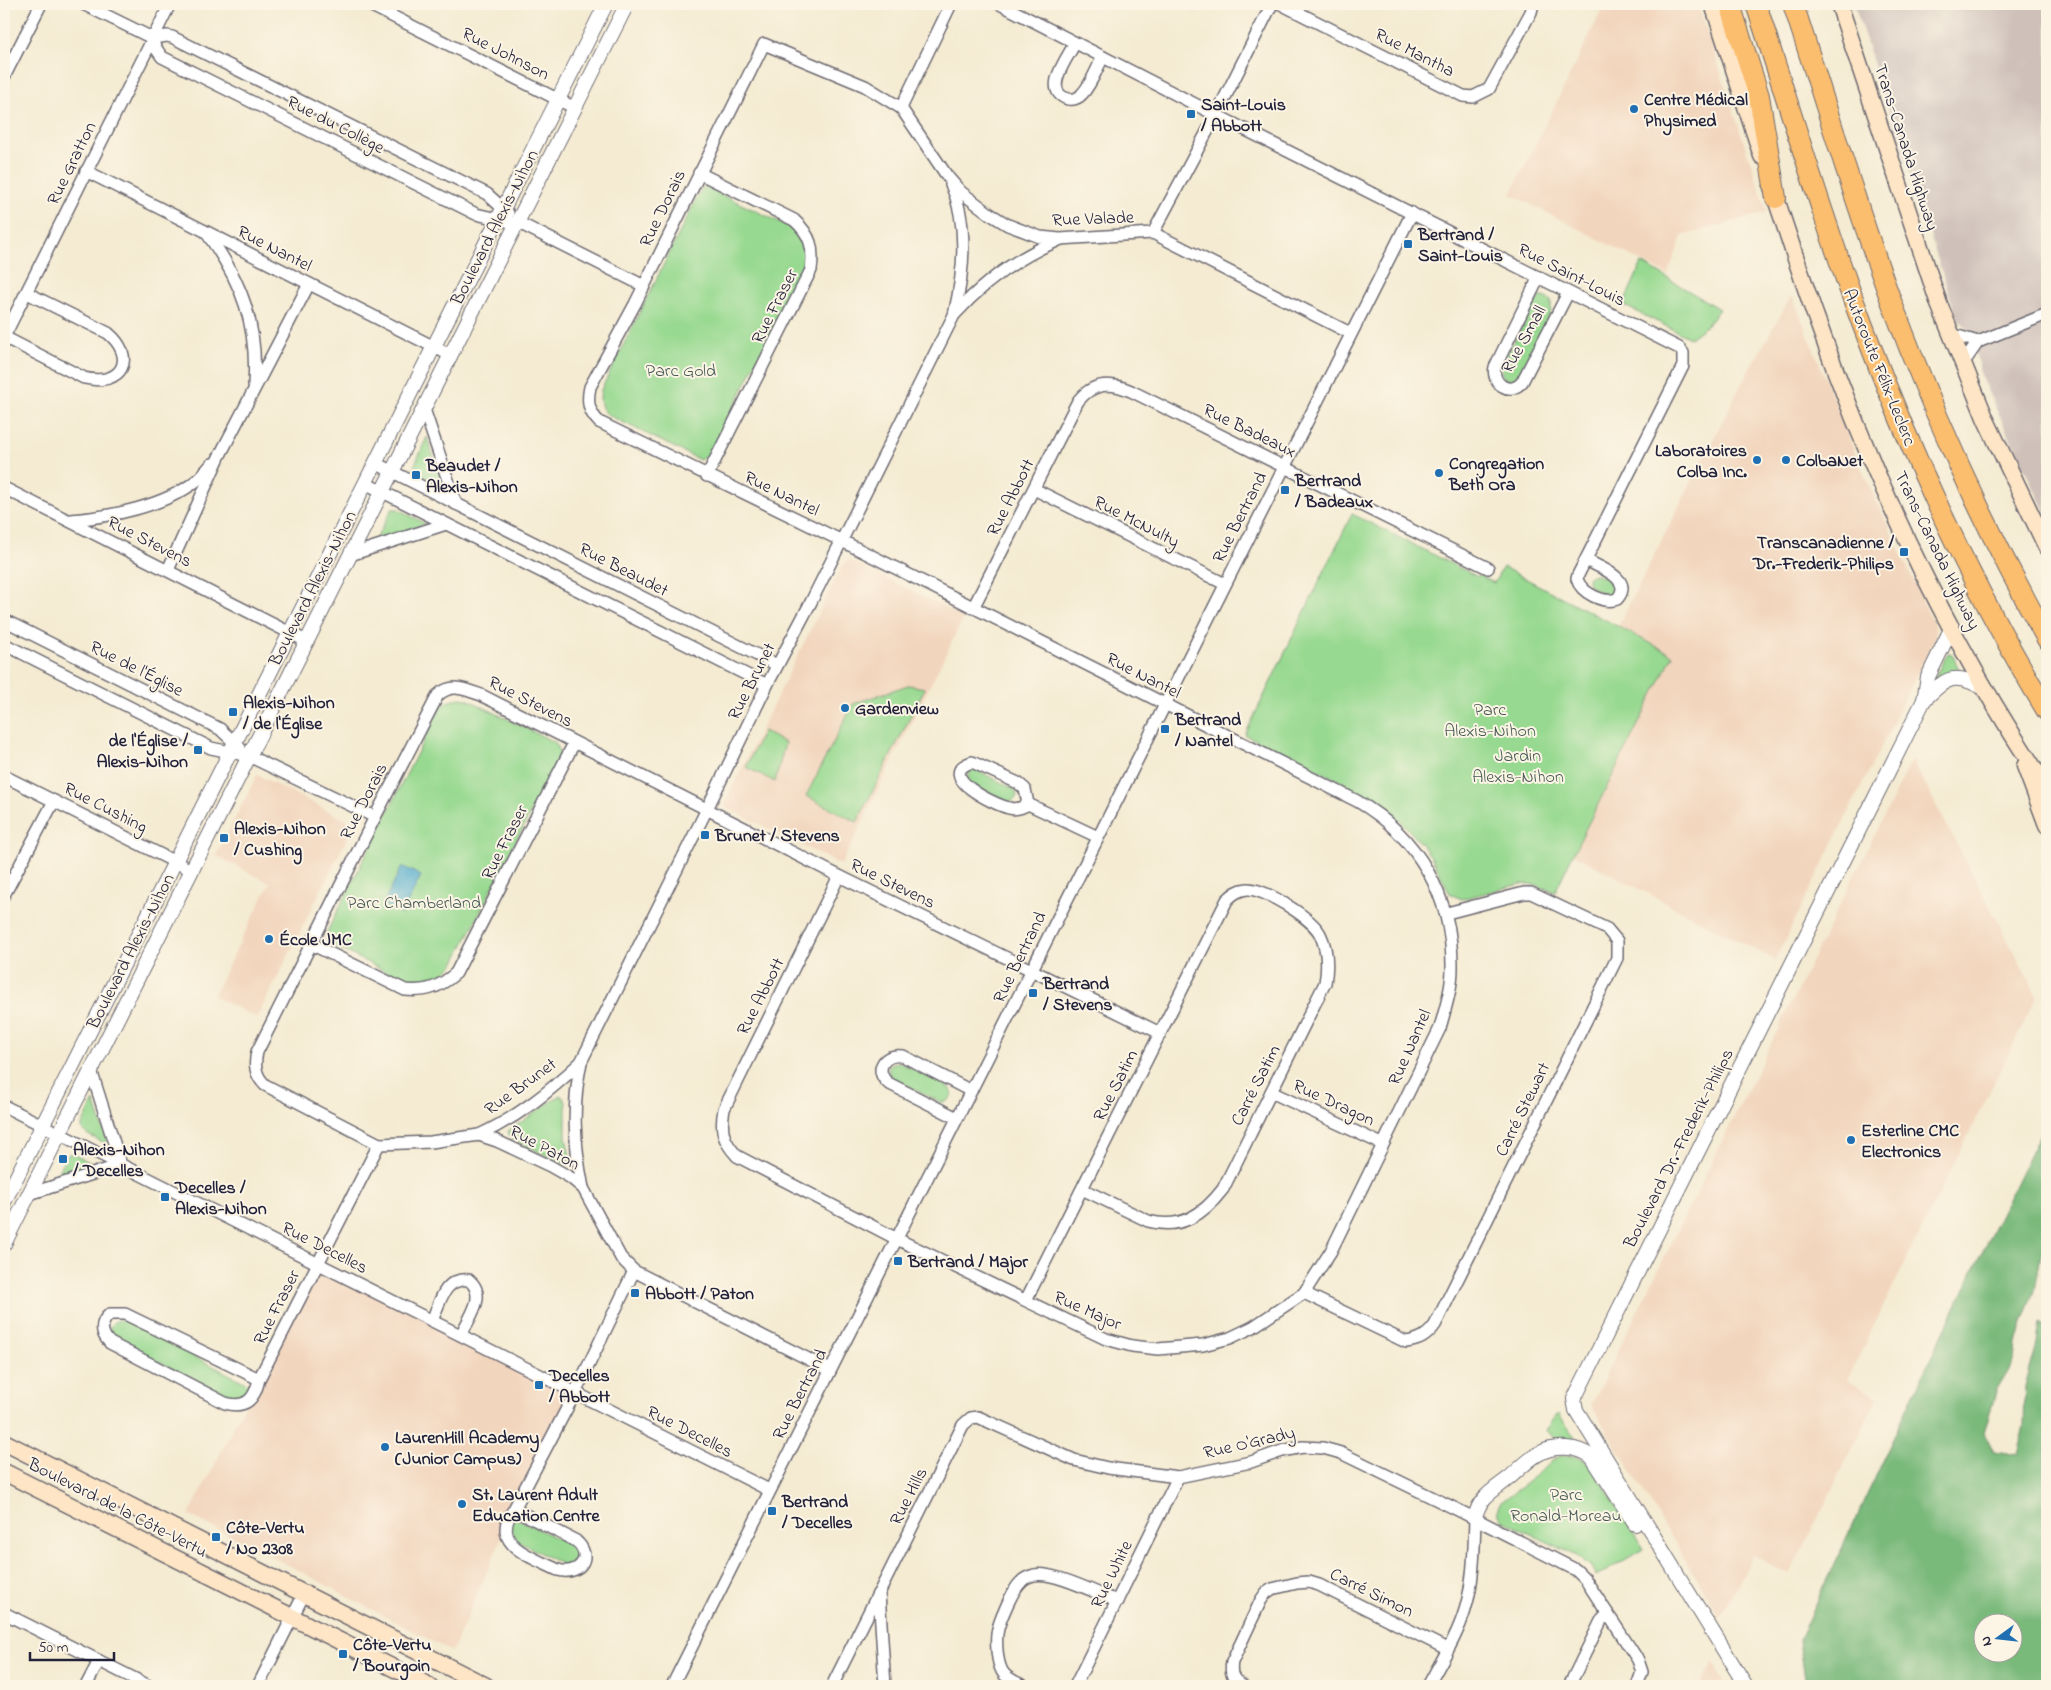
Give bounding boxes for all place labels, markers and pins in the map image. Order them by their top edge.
place label: Centre Médical Physimed [1644,88,1748,136]
place label: Saint-Louis / Abbott [1200,93,1286,140]
marker: Centre Médical Physimed [1628,103,1640,115]
marker: Saint-Louis / Abbott [1185,108,1197,120]
place label: Bertrand / Saint-Louis [1417,223,1503,270]
marker: Bertrand / Saint-Louis [1402,238,1414,250]
place label: Laboratoires Colba Inc. [1655,439,1747,486]
place label: ColbaNet [1796,449,1864,475]
place label: Congregation Beth Ora [1448,452,1544,499]
place label: Beaudet / Alexis-Nihon [425,454,518,501]
marker: Laboratoires Colba Inc. [1751,454,1763,466]
marker: ColbaNet [1780,454,1792,466]
marker: Congregation Beth Ora [1433,467,1445,479]
marker: Beaudet / Alexis-Nihon [410,469,422,481]
place label: Bertrand / Badeaux [1294,469,1373,516]
marker: Bertrand / Badeaux [1279,484,1291,496]
place label: Transcanadienne / Dr.-Frederik-Philips [1752,531,1894,578]
marker: Transcanadienne / Dr.-Frederik-Philips [1898,546,1910,558]
place label: Alexis-Nihon / de l'Église [242,691,335,739]
place label: Gardenview [855,697,939,723]
marker: Gardenview [839,702,851,714]
marker: Alexis-Nihon / de l'Église [227,706,239,718]
place label: Bertrand / Nantel [1174,708,1242,755]
marker: Bertrand / Nantel [1159,723,1171,735]
place label: de l'Église / Alexis-Nihon [96,729,188,776]
marker: de l'Église / Alexis-Nihon [192,744,204,756]
place label: Alexis-Nihon / Cushing [233,817,326,865]
place label: Brunet / Stevens [714,824,840,850]
marker: Brunet / Stevens [699,829,711,841]
marker: Alexis-Nihon / Cushing [218,832,230,844]
place label: École JMC [279,928,352,954]
marker: École JMC [263,933,275,945]
place label: Bertrand / Stevens [1042,972,1112,1019]
marker: Bertrand / Stevens [1027,987,1039,999]
place label: Esterline CMC Electronics [1861,1119,1959,1166]
marker: Esterline CMC Electronics [1845,1134,1857,1146]
place label: Alexis-Nihon / Decelles [72,1138,165,1185]
marker: Alexis-Nihon / Decelles [57,1153,69,1165]
place label: Decelles / Alexis-Nihon [174,1176,267,1223]
marker: Decelles / Alexis-Nihon [159,1191,171,1203]
place label: Bertrand / Major [907,1250,1028,1276]
marker: Bertrand / Major [892,1255,904,1267]
place label: Abbott / Paton [645,1282,754,1308]
marker: Abbott / Paton [629,1287,641,1299]
place label: Decelles / Abbott [548,1364,611,1411]
marker: Decelles / Abbott [533,1379,545,1391]
place label: LaurenHill Academy (Junior Campus) [395,1426,539,1473]
marker: LaurenHill Academy (Junior Campus) [379,1441,391,1453]
place label: St. Laurent Adult Education Centre [472,1483,600,1530]
place label: Bertrand / Decelles [781,1490,853,1537]
marker: St. Laurent Adult Education Centre [456,1498,468,1510]
marker: Bertrand / Decelles [766,1505,778,1517]
place label: Côte-Vertu / No 2308 [225,1516,305,1563]
marker: Côte-Vertu / No 2308 [210,1531,222,1543]
place label: Côte-Vertu / Bourgoin [352,1633,432,1681]
marker: Côte-Vertu / Bourgoin [337,1648,349,1660]

